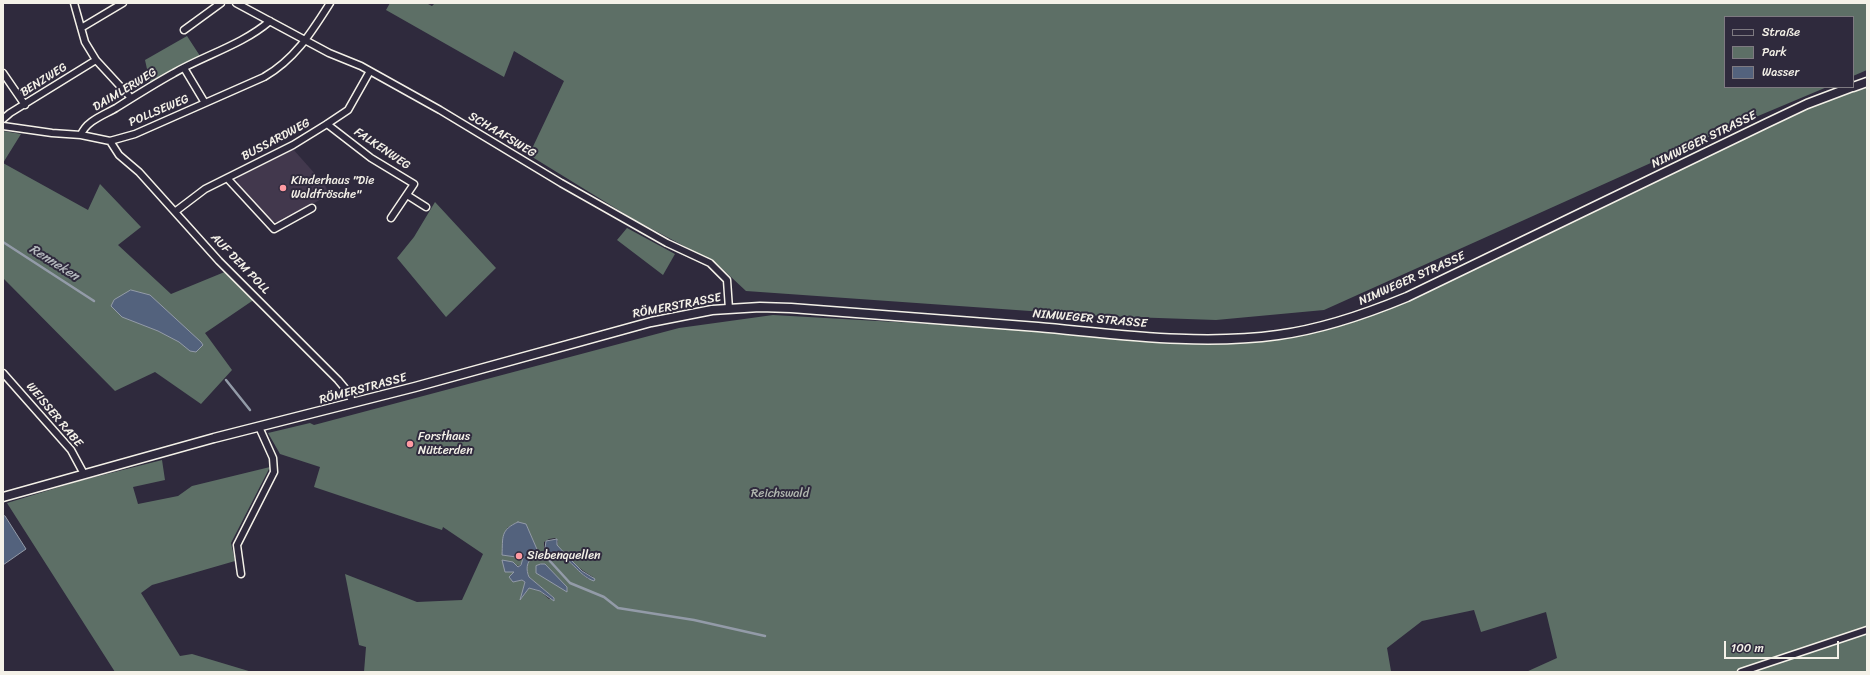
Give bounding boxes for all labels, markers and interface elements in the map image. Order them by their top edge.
legend [1724,16,1854,88]
text: Straße [1762,21,1800,43]
text: Park [1762,41,1787,63]
street label: BENZWEG [18,60,70,100]
text: Wasser [1762,61,1799,83]
street label: DAIMLERWEG [90,65,160,115]
street label: POLLSEWEG [127,92,191,130]
street label: NIMWEGER STRASSE [1649,108,1759,172]
street label: SCHAAFSWEG [466,109,538,161]
street label: BUSSARDWEG [239,116,313,164]
street label: FALKENWEG [351,125,413,173]
place label: Kinderhaus "Die Waldfrösche" [291,174,374,202]
marker: Kinderhaus "Die Waldfrösche" [278,183,288,193]
street label: AUF DEM POLL [207,231,273,297]
water label: Renneken [26,242,82,284]
street label: NIMWEGER STRASSE [1357,249,1467,309]
street label: RÖMERSTRASSE [632,290,722,322]
street label: NIMWEGER STRASSE [1032,307,1148,331]
street label: RÖMERSTRASSE [318,370,408,408]
street label: WEISSER RABE [23,380,85,450]
place label: Forsthaus Nütterden [418,430,473,458]
marker: Forsthaus Nütterden [405,439,415,449]
park label: Reichswald [751,487,809,501]
place label: Siebenquellen [527,549,600,563]
marker: Siebenquellen [514,551,524,561]
scale bar [1726,633,1841,659]
text: 100 m [1731,637,1764,659]

